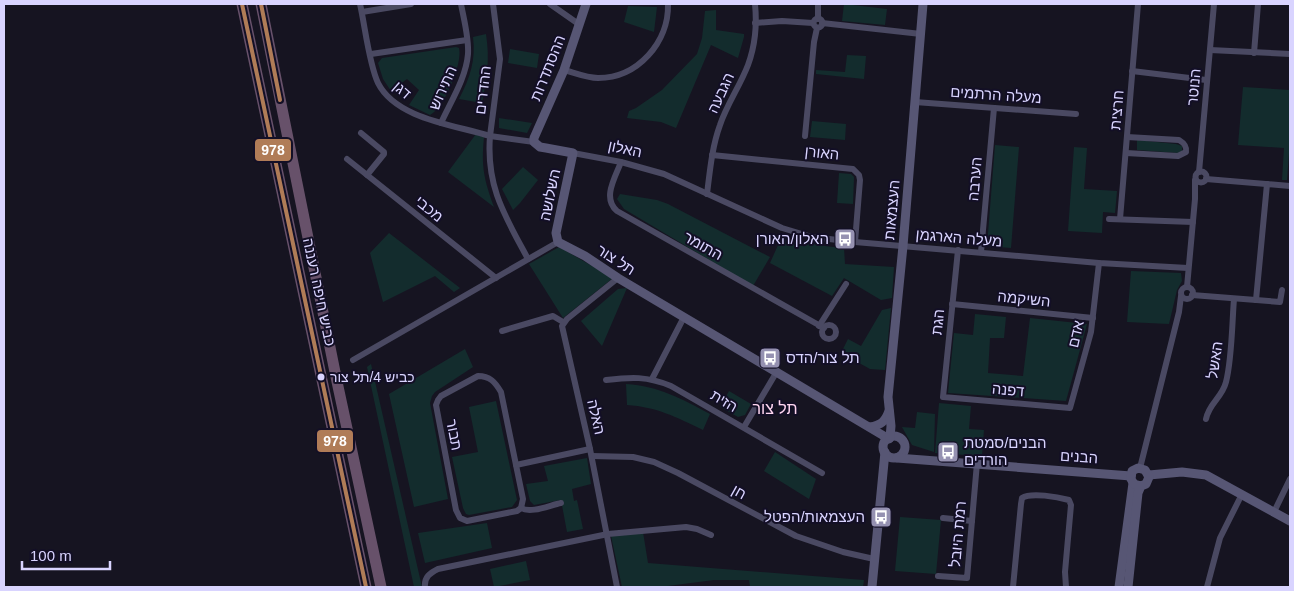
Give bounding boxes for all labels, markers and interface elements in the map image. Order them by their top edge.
street label: ההסתדרות [527,32,568,103]
street label: התירוש [425,63,460,113]
street label: ההדרים [471,65,494,115]
street label: הנוטר [1183,68,1204,106]
street label: הגבעה [704,70,737,116]
street label: דגן [390,77,415,102]
street label: מעלה הרתמים [950,83,1042,106]
street label: חרצית [1106,89,1127,131]
street label: האלון [607,137,644,160]
line badge: 978 [254,138,292,162]
text: 978 [261,142,285,158]
street label: האורן [804,142,840,163]
street label: הערבה [964,156,985,202]
street label: השלושה [536,167,563,222]
street label: העצמאות [880,179,903,241]
street label: מכבי [412,192,447,225]
street label: מעלה הארגמן [915,225,1003,250]
bus stop icon: האלון/האורן [833,227,857,251]
street label: התומר [681,228,726,263]
place label: האלון/האורן [756,230,829,247]
street label: כביש חיפה רעננה [300,236,339,348]
street label: תל צור [594,241,639,278]
street label: השיקמה [997,287,1051,310]
street label: הגת [928,308,947,336]
street label: אדם [1064,318,1087,349]
street label: האשל [1203,340,1226,380]
bus stop icon: תל צור/הדס [758,346,782,370]
place label: תל צור/הדס [786,349,860,366]
place label: כביש 4/תל צור [330,369,415,385]
marker: כביש 4/תל צור [316,372,326,382]
street label: דפנה [991,380,1025,399]
street label: הזית [708,386,741,415]
street label: האלה [584,398,609,436]
district label: תל צור [752,400,798,417]
street label: תבור [443,418,466,452]
line badge: 978 [316,429,354,453]
text: 978 [323,433,347,449]
place label: הבנים/סמטת הורדים [964,434,1046,468]
bus stop icon: הבנים/סמטת הורדים [936,440,960,464]
street label: הבנים [1059,447,1099,466]
street label: חן [729,481,749,502]
street label: רמת היובל [946,500,969,568]
bus stop icon: העצמאות/הפטל [869,505,893,529]
place label: העצמאות/הפטל [764,508,865,525]
scale bar [22,538,110,570]
text: 100 m [30,547,72,564]

